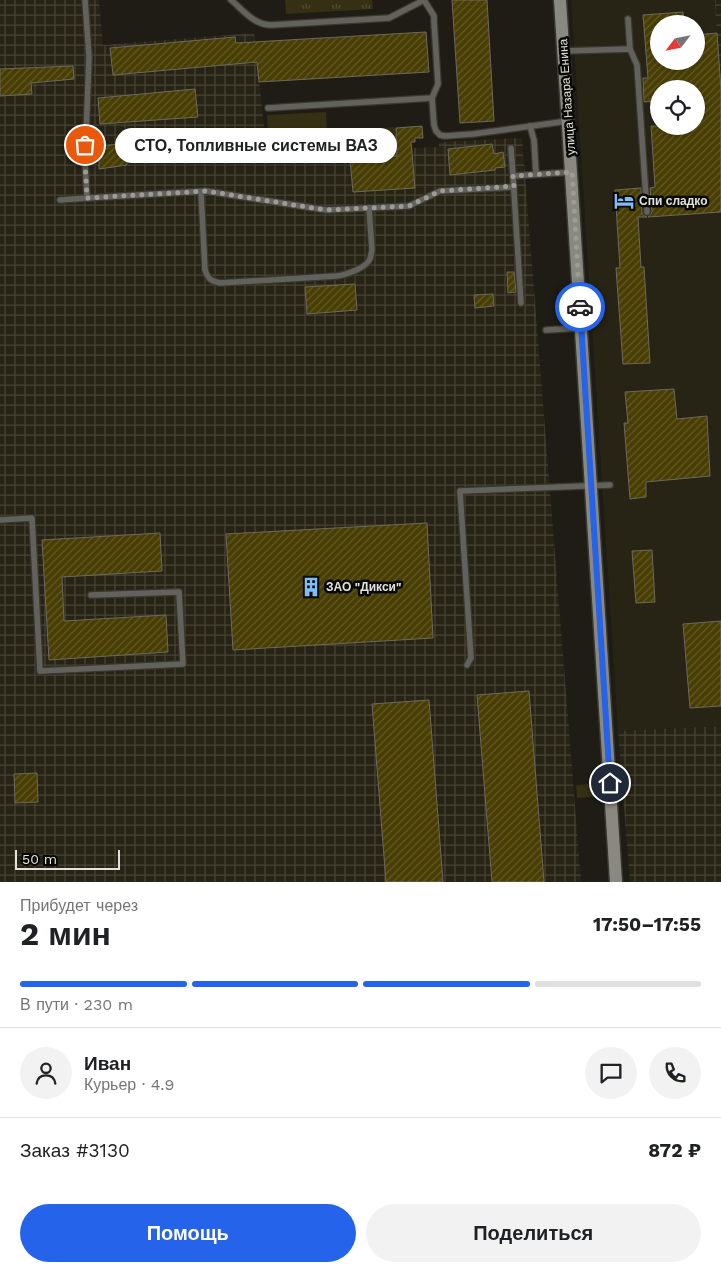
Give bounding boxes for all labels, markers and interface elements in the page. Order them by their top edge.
north arrow [650,15,705,70]
map controls [650,15,705,135]
street label: улица Назара Енина [556,38,578,156]
button: locate [650,80,705,135]
pin [64,124,106,166]
callout: СТО, Топливные системы ВАЗ [115,128,398,162]
icon: bag [71,131,99,159]
text: СТО, Топливные системы ВАЗ [134,136,378,155]
hotel icon: Спи сладко [613,190,635,212]
place label: Спи сладко [639,194,708,208]
courier [555,282,605,332]
icon: car [566,293,594,321]
building icon: ЗАО "Дикси" [300,576,322,598]
place label: ЗАО "Дикси" [326,580,401,594]
pin [589,762,631,804]
icon: home [596,769,624,797]
scale bar [15,847,120,870]
text: 50 m [22,851,57,867]
text: Прибудет через [20,896,138,915]
text: 17:50–17:55 [593,913,701,936]
text: 2 мин [20,915,111,953]
text: В пути · 230 m [20,995,133,1014]
button: person [20,1047,72,1099]
button: chat [585,1047,637,1099]
button: phone [649,1047,701,1099]
text: Иван [84,1052,131,1075]
text: Курьер · 4.9 [84,1075,174,1094]
text: Заказ #3130 [20,1139,130,1162]
text: 872 ₽ [648,1139,701,1162]
button: Помощь [20,1204,356,1262]
button: Поделиться [366,1204,701,1262]

